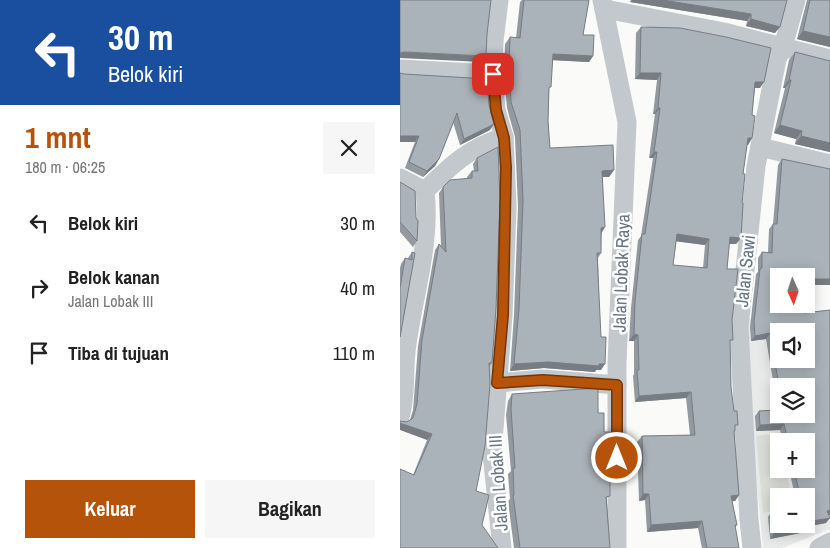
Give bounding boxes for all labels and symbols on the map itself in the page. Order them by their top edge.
pin [472,53,514,95]
street label: Jalan Lobak Raya [606,214,636,332]
street label: Jalan Sawi [729,234,761,308]
north arrow [770,268,815,312]
position arrow [590,431,642,483]
street label: Jalan Lobak III [482,434,514,532]

